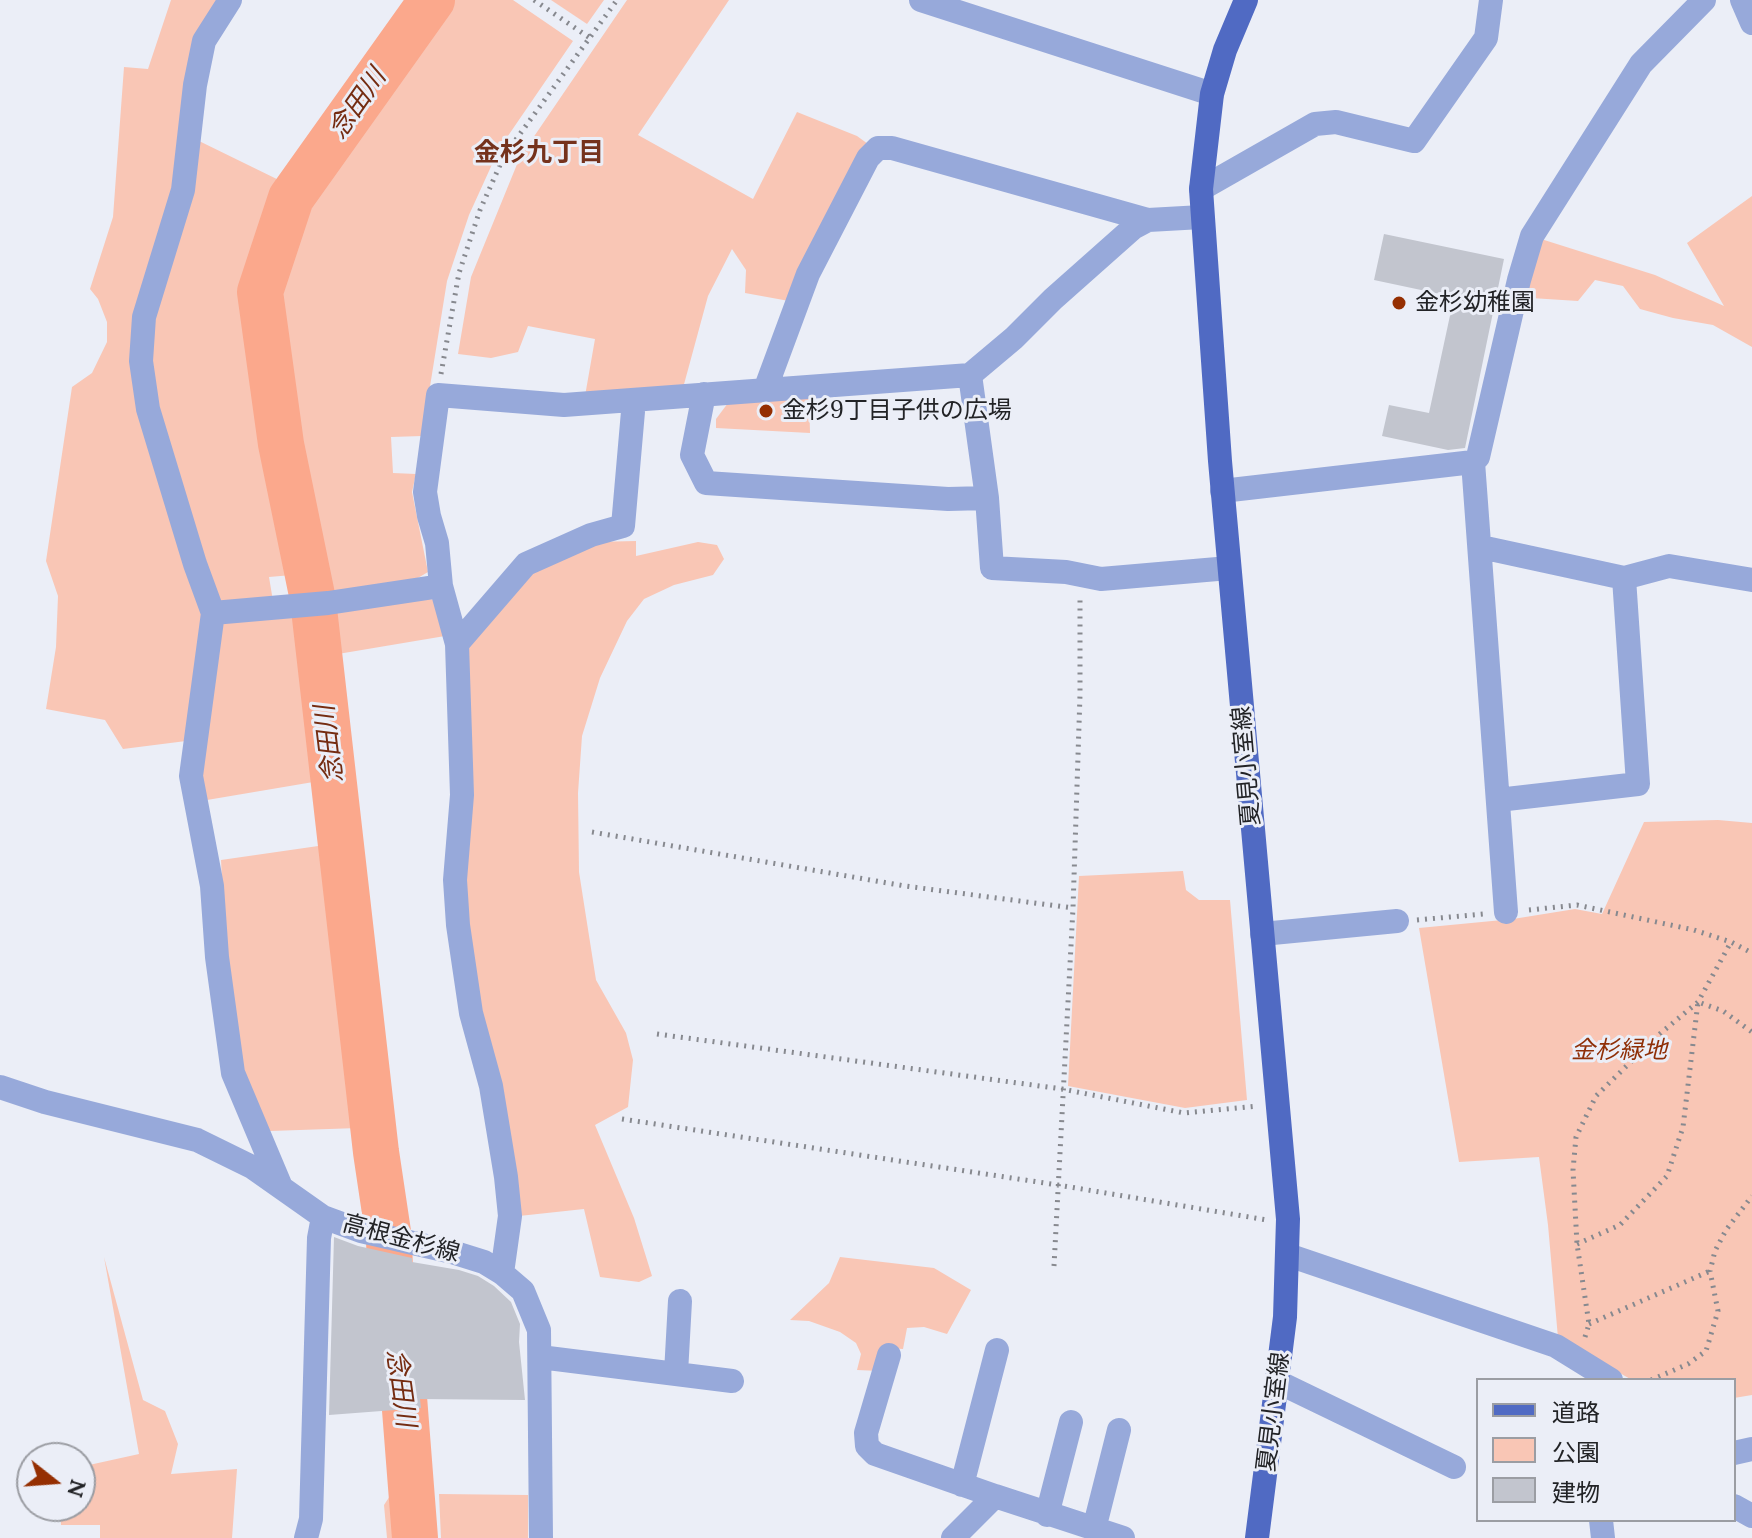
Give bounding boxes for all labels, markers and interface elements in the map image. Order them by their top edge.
water label: 念田川 [323,63,393,145]
district label: 金杉九丁目 [474,138,604,170]
place label: 金杉幼稚園 [1415,289,1535,317]
marker: 金杉幼稚園 [1390,294,1408,312]
place label: 金杉9丁目子供の広場 [782,397,1012,425]
marker: 金杉9丁目子供の広場 [757,402,775,420]
water label: 念田川 [310,703,350,785]
street label: 夏見小室線 [1227,705,1267,827]
park label: 金杉緑地 [1571,1037,1667,1065]
street label: 高根金杉線 [339,1210,463,1268]
water label: 念田川 [379,1347,421,1429]
street label: 夏見小室線 [1252,1351,1296,1473]
legend [1476,1378,1736,1522]
text: 道路 [1552,1397,1600,1428]
text: 公園 [1552,1437,1600,1468]
north arrow [16,1442,96,1522]
text: N [61,1476,93,1501]
text: 建物 [1552,1477,1600,1508]

